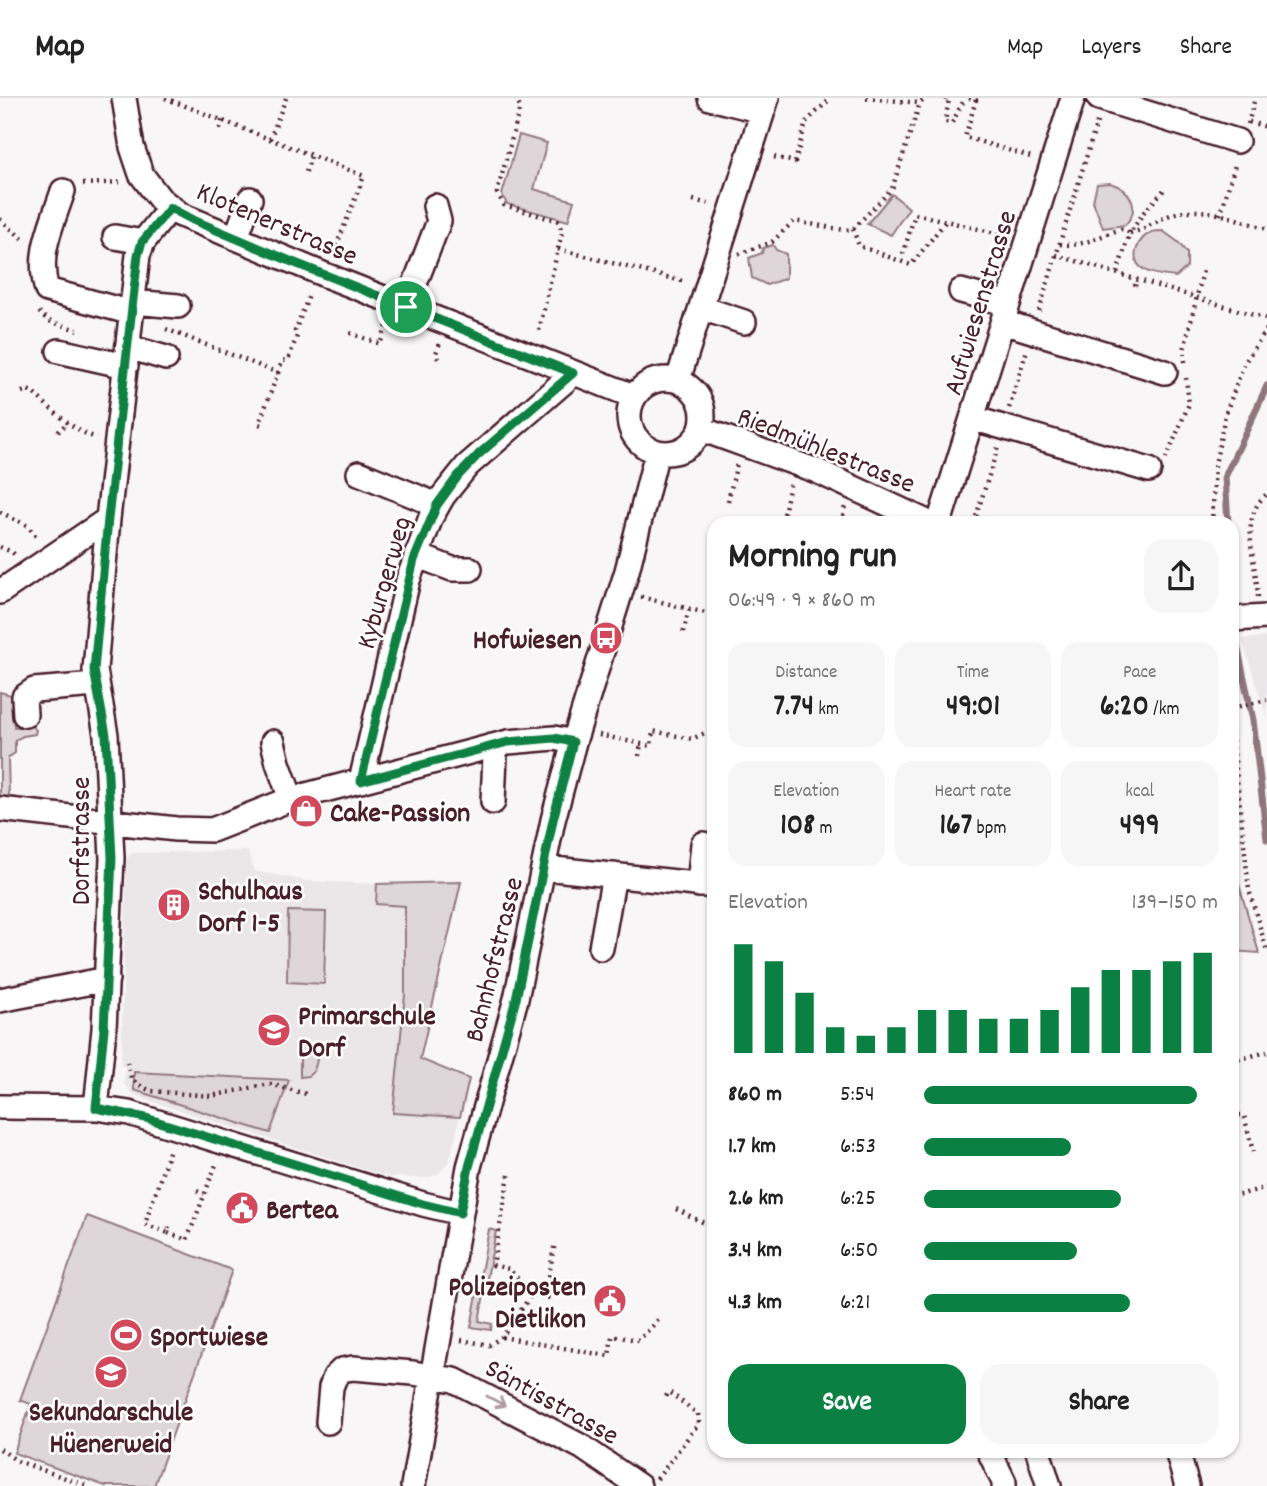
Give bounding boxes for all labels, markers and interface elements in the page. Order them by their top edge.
text: Map [35,25,85,72]
text: Map [1007,31,1043,65]
text: Layers [1081,31,1142,65]
text: Share [1180,31,1232,65]
street label: Klotenerstrasse [189,175,363,279]
street label: Aufwiesenstrasse [936,206,1030,401]
pin [376,277,436,337]
icon: arrive [387,288,425,326]
street label: Riedmühlestrasse [730,399,920,507]
street label: Kyburgerweg [349,512,425,654]
text: Morning run [728,531,897,586]
button: share [1144,539,1218,613]
text: 06:49 · 9 × 860 m [728,585,876,618]
bus stop icon: Hofwiesen [587,619,625,657]
place label: Hofwiesen [473,623,582,663]
text: Distance [775,660,837,687]
text: Time [957,660,989,687]
text: Pace [1123,660,1156,687]
text: 7.74 [774,687,814,730]
text: 49:01 [946,687,1000,730]
text: 6:20 [1100,687,1149,730]
text: km [814,697,839,724]
text: /km [1149,697,1180,724]
street label: Dorfstrasse [64,777,104,905]
text: Elevation [773,779,839,806]
text: Heart rate [935,779,1011,806]
text: kcal [1125,779,1154,806]
shop icon: Cake-Passion [287,792,325,830]
place label: Cake-Passion [330,796,470,836]
text: 108 [780,806,815,849]
text: 167 [939,806,972,849]
text: 499 [1120,806,1160,849]
text: m [815,816,833,843]
text: bpm [972,816,1007,843]
street label: Bahnhofstrasse [457,873,537,1047]
place label: Schulhaus Dorf 1-5 [198,874,303,946]
building icon: Schulhaus Dorf 1-5 [155,886,193,924]
text: Elevation [728,887,808,920]
text: 139–150 m [1132,887,1218,920]
place label: Primarschule Dorf [298,999,436,1071]
school or university icon: Primarschule Dorf [255,1011,293,1049]
text: 860 m [728,1079,782,1112]
text: 5:54 [840,1079,875,1112]
text: 1.7 km [728,1131,776,1164]
text: 6:53 [840,1131,876,1164]
text: 2.6 km [728,1183,784,1216]
text: 6:25 [840,1183,876,1216]
public building icon: Bertea [223,1189,261,1227]
place label: Bertea [266,1193,339,1233]
text: 3.4 km [728,1235,782,1268]
text: 6:50 [840,1235,878,1268]
place label: Polizeiposten Dietlikon [448,1270,586,1342]
public building icon: Polizeiposten Dietlikon [591,1282,629,1320]
text: 4.3 km [728,1287,782,1320]
text: 6:21 [840,1287,870,1320]
sports icon: Sportwiese [107,1316,145,1354]
place label: Sportwiese [150,1320,268,1360]
street label: Säntisstrasse [476,1351,625,1458]
school or university icon: Sekundarschule Hüenerweid [92,1353,130,1391]
button: Save [728,1364,966,1444]
button: Share [980,1364,1218,1444]
one-way arrow [486,1394,506,1408]
place label: Sekundarschule Hüenerweid [29,1395,193,1467]

